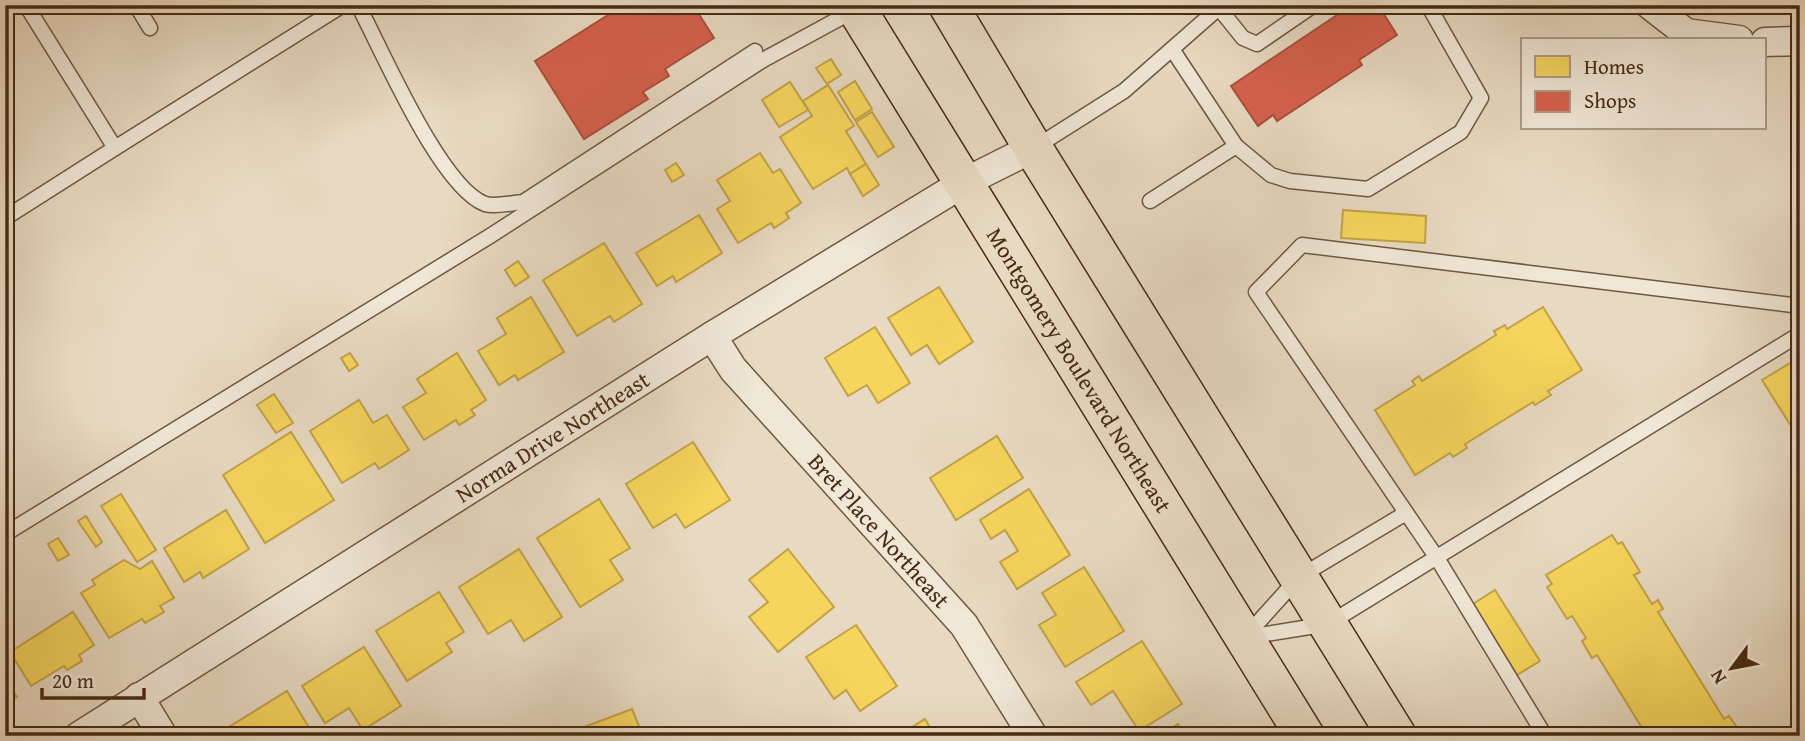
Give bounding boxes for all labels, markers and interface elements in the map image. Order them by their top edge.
legend [1521,38,1766,130]
text: Homes [1584,51,1644,82]
text: Shops [1584,85,1636,116]
street label: Montgomery Boulevard Northeast [979,221,1180,519]
street label: Norma Drive Northeast [449,363,656,510]
street label: Bret Place Northeast [801,446,958,615]
north arrow [1696,632,1766,702]
scale bar [42,657,144,701]
text: N [1702,664,1733,690]
text: 20 m [52,665,94,696]

